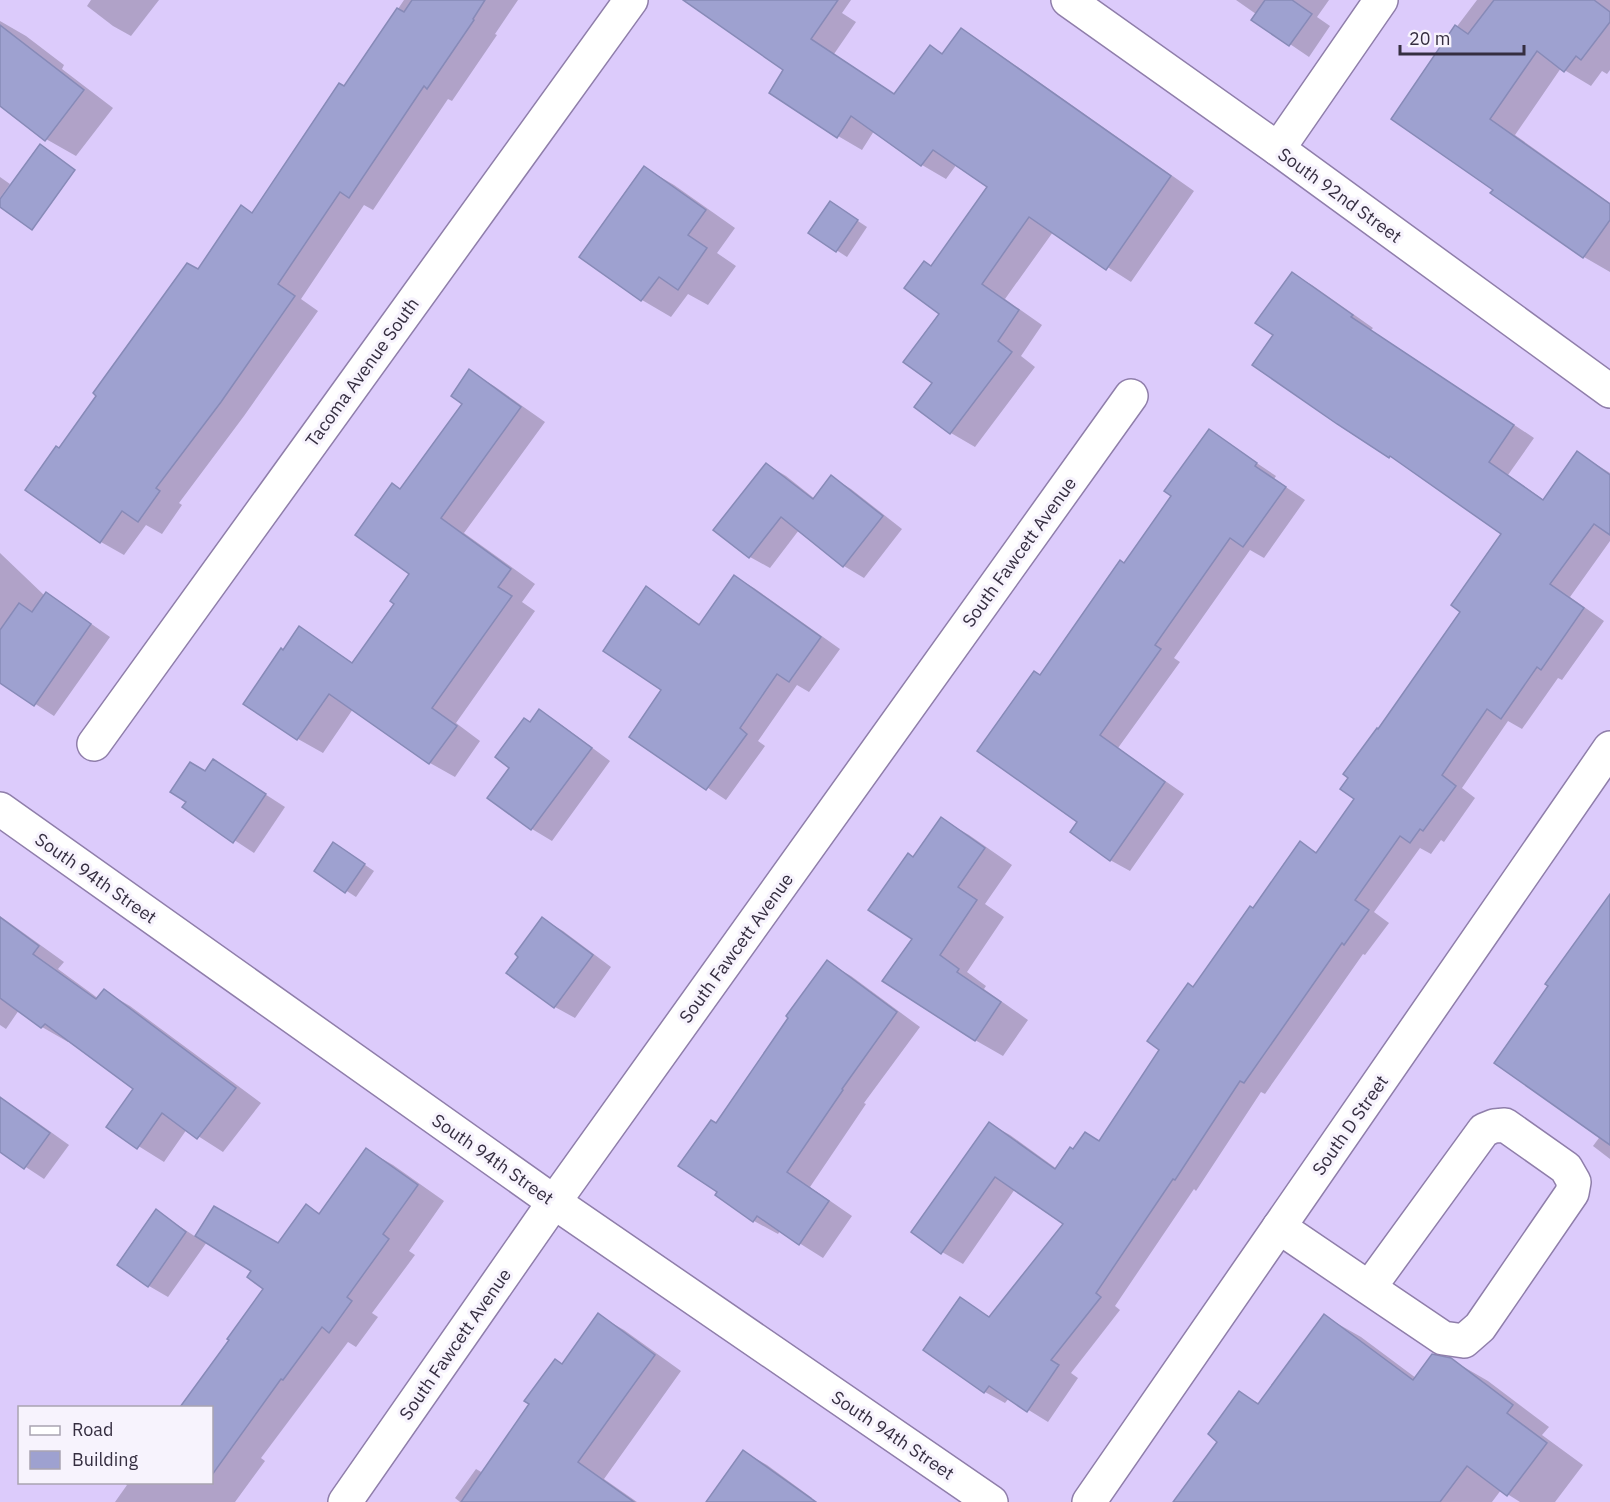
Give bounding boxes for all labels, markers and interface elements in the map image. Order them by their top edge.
scale bar [1400,18,1524,56]
text: 20 m [1409,27,1451,50]
street label: South 92nd Street [1274,142,1406,248]
street label: Tacoma Avenue South [300,293,424,451]
street label: South Fawcett Avenue [957,472,1081,632]
street label: South 94th Street [31,827,161,929]
street label: South Fawcett Avenue [674,868,798,1028]
street label: South D Street [1307,1070,1393,1180]
street label: South 94th Street [428,1108,558,1210]
street label: South Fawcett Avenue [394,1264,516,1424]
street label: South 94th Street [827,1385,959,1485]
legend [18,1406,213,1484]
text: Road [72,1418,113,1441]
text: Building [72,1448,139,1471]

